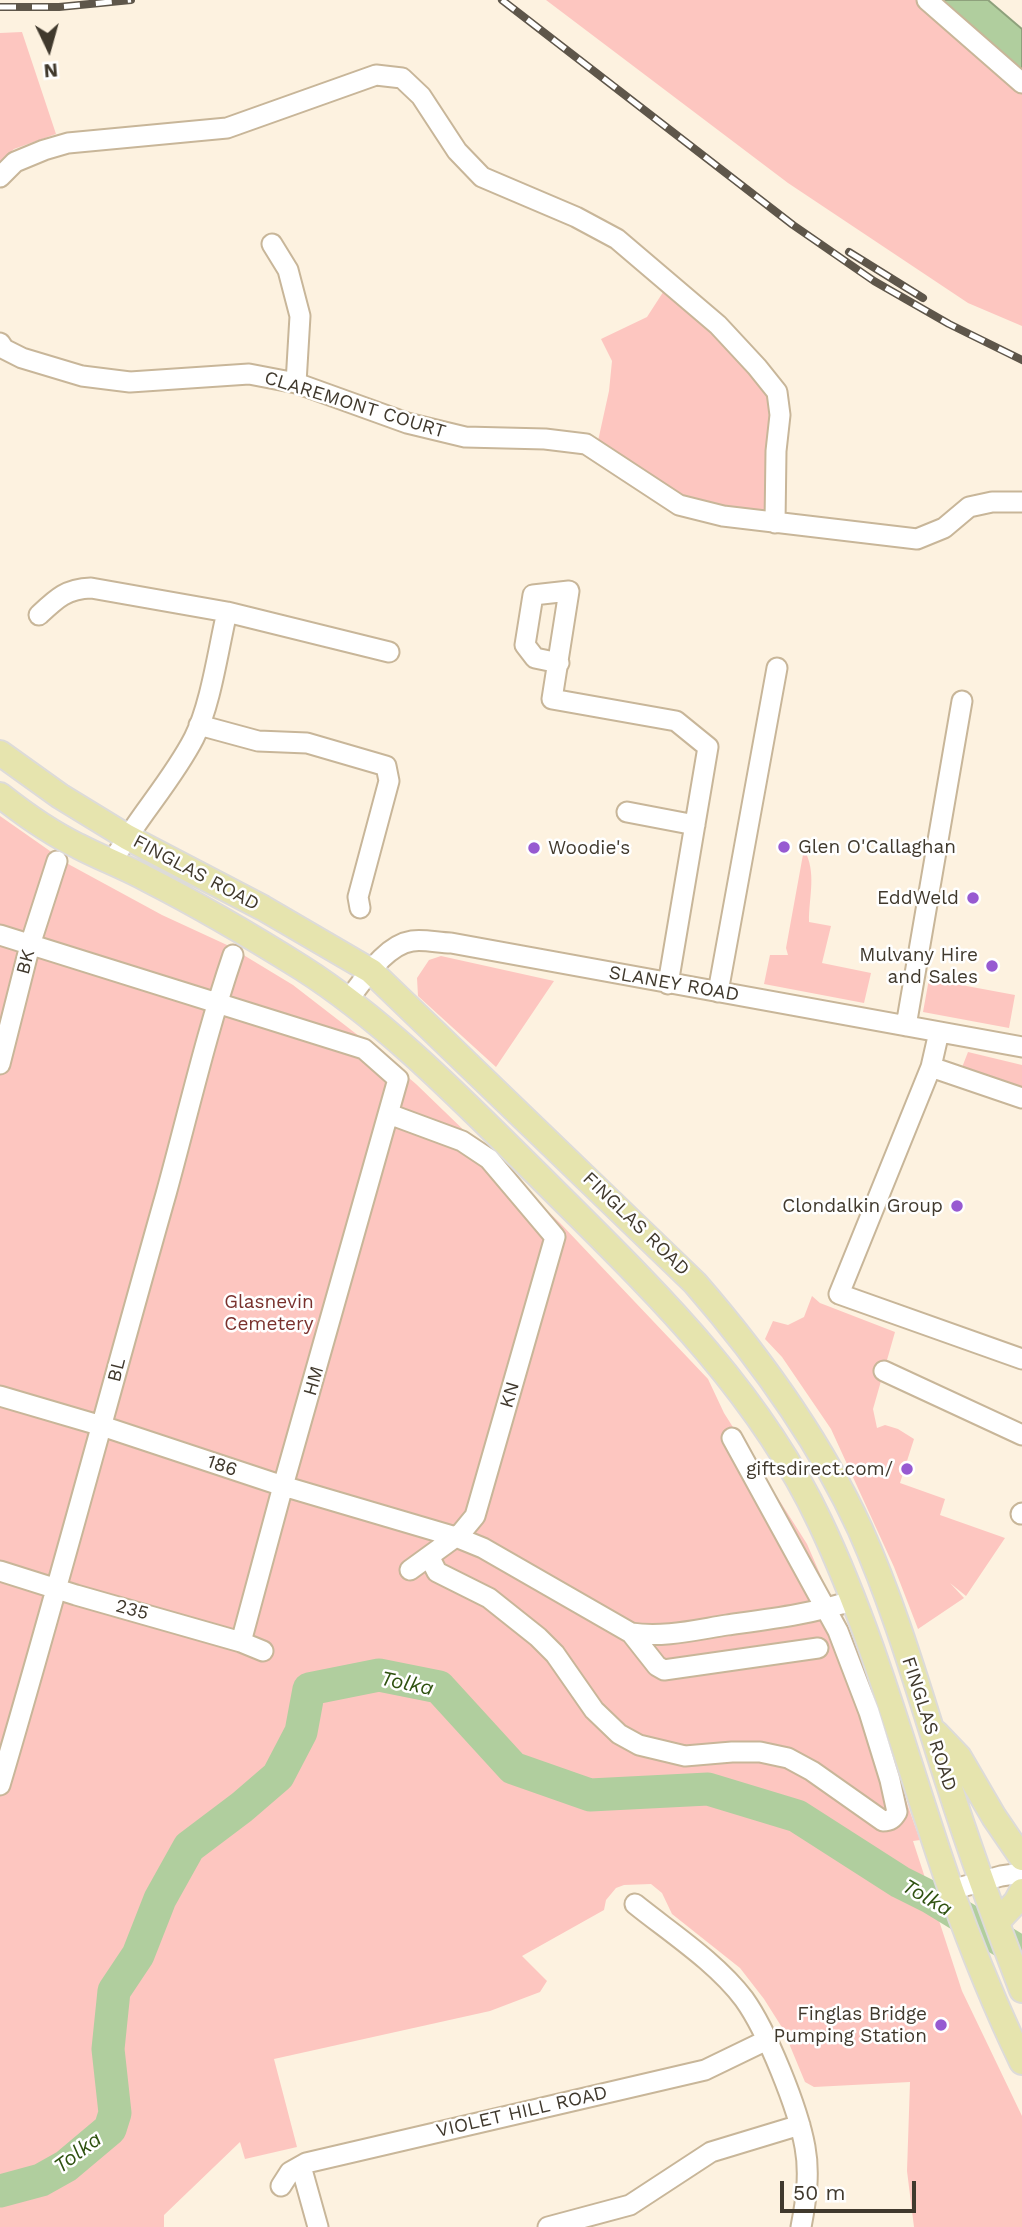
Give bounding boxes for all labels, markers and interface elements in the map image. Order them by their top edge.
north arrow [14,14,84,84]
text: N [43,58,59,82]
street label: CLAREMONT COURT [262,367,448,443]
street label: FINGLAS ROAD [129,830,263,916]
place label: Glen O'Callaghan [798,836,956,858]
place label: Woodie's [548,837,630,859]
marker: Glen O'Callaghan [776,839,792,855]
marker: Woodie's [526,840,542,856]
place label: EddWeld [877,887,959,909]
marker: EddWeld [965,890,981,906]
place label: Mulvany Hire and Sales [859,944,978,988]
street label: BK [12,947,40,977]
marker: Mulvany Hire and Sales [984,958,1000,974]
street label: SLANEY ROAD [607,961,741,1007]
street label: FINGLAS ROAD [578,1167,694,1281]
place label: Clondalkin Group [782,1195,943,1217]
marker: Clondalkin Group [949,1198,965,1214]
park label: Glasnevin Cemetery [224,1291,314,1335]
street label: BL [103,1356,131,1384]
street label: HM [299,1363,329,1399]
street label: KN [495,1379,525,1411]
street label: 186 [204,1450,240,1482]
place label: giftsdirect.com/ [746,1458,893,1480]
marker: giftsdirect.com/ [899,1461,915,1477]
street label: 235 [113,1595,151,1625]
street label: FINGLAS ROAD [897,1654,961,1794]
water label: Tolka [378,1666,436,1702]
water label: Tolka [898,1874,956,1922]
place label: Finglas Bridge Pumping Station [774,2003,927,2047]
marker: Finglas Bridge Pumping Station [933,2017,949,2033]
street label: VIOLET HILL ROAD [434,2081,610,2143]
water label: Tolka [49,2127,107,2179]
scale bar [784,2168,920,2212]
text: 50 m [793,2180,845,2205]

